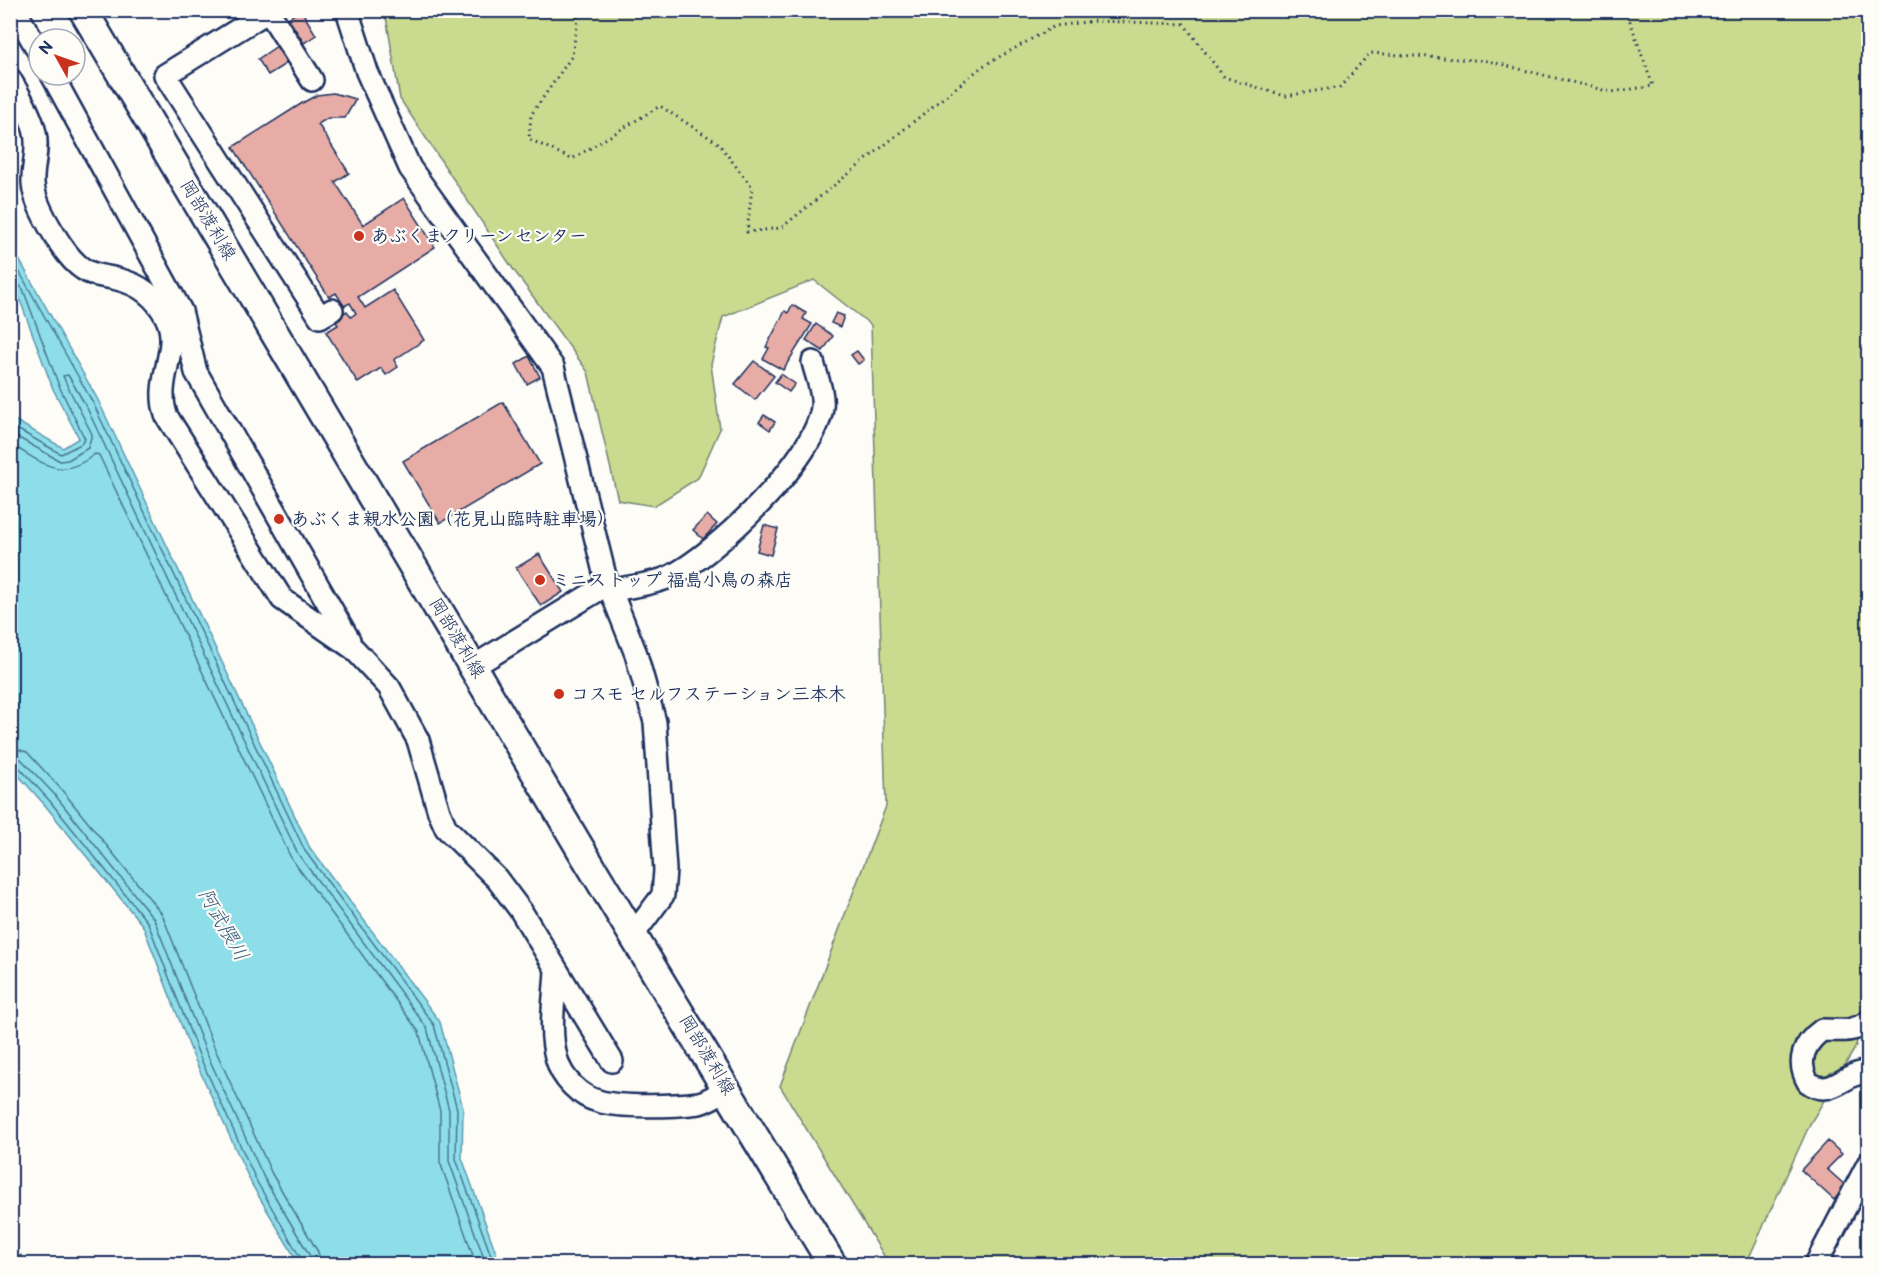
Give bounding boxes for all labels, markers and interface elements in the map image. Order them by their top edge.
north arrow [27,27,87,87]
text: N [36,38,58,59]
street label: 岡部渡利線 [176,176,240,264]
place label: あぶくまクリーンセンター [371,226,587,247]
marker: あぶくまクリーンセンター [352,229,366,243]
place label: あぶくま親水公園（花見山臨時駐車場） [291,509,615,530]
marker: あぶくま親水公園（花見山臨時駐車場） [272,512,286,526]
place label: ミニストップ 福島小鳥の森店 [552,570,793,591]
marker: ミニストップ 福島小鳥の森店 [533,573,547,587]
street label: 岡部渡利線 [425,594,489,682]
place label: コスモ セルフステーション三本木 [571,684,846,705]
marker: コスモ セルフステーション三本木 [552,687,566,701]
water label: 阿武隈川 [193,884,253,966]
street label: 岡部渡利線 [675,1011,739,1099]

